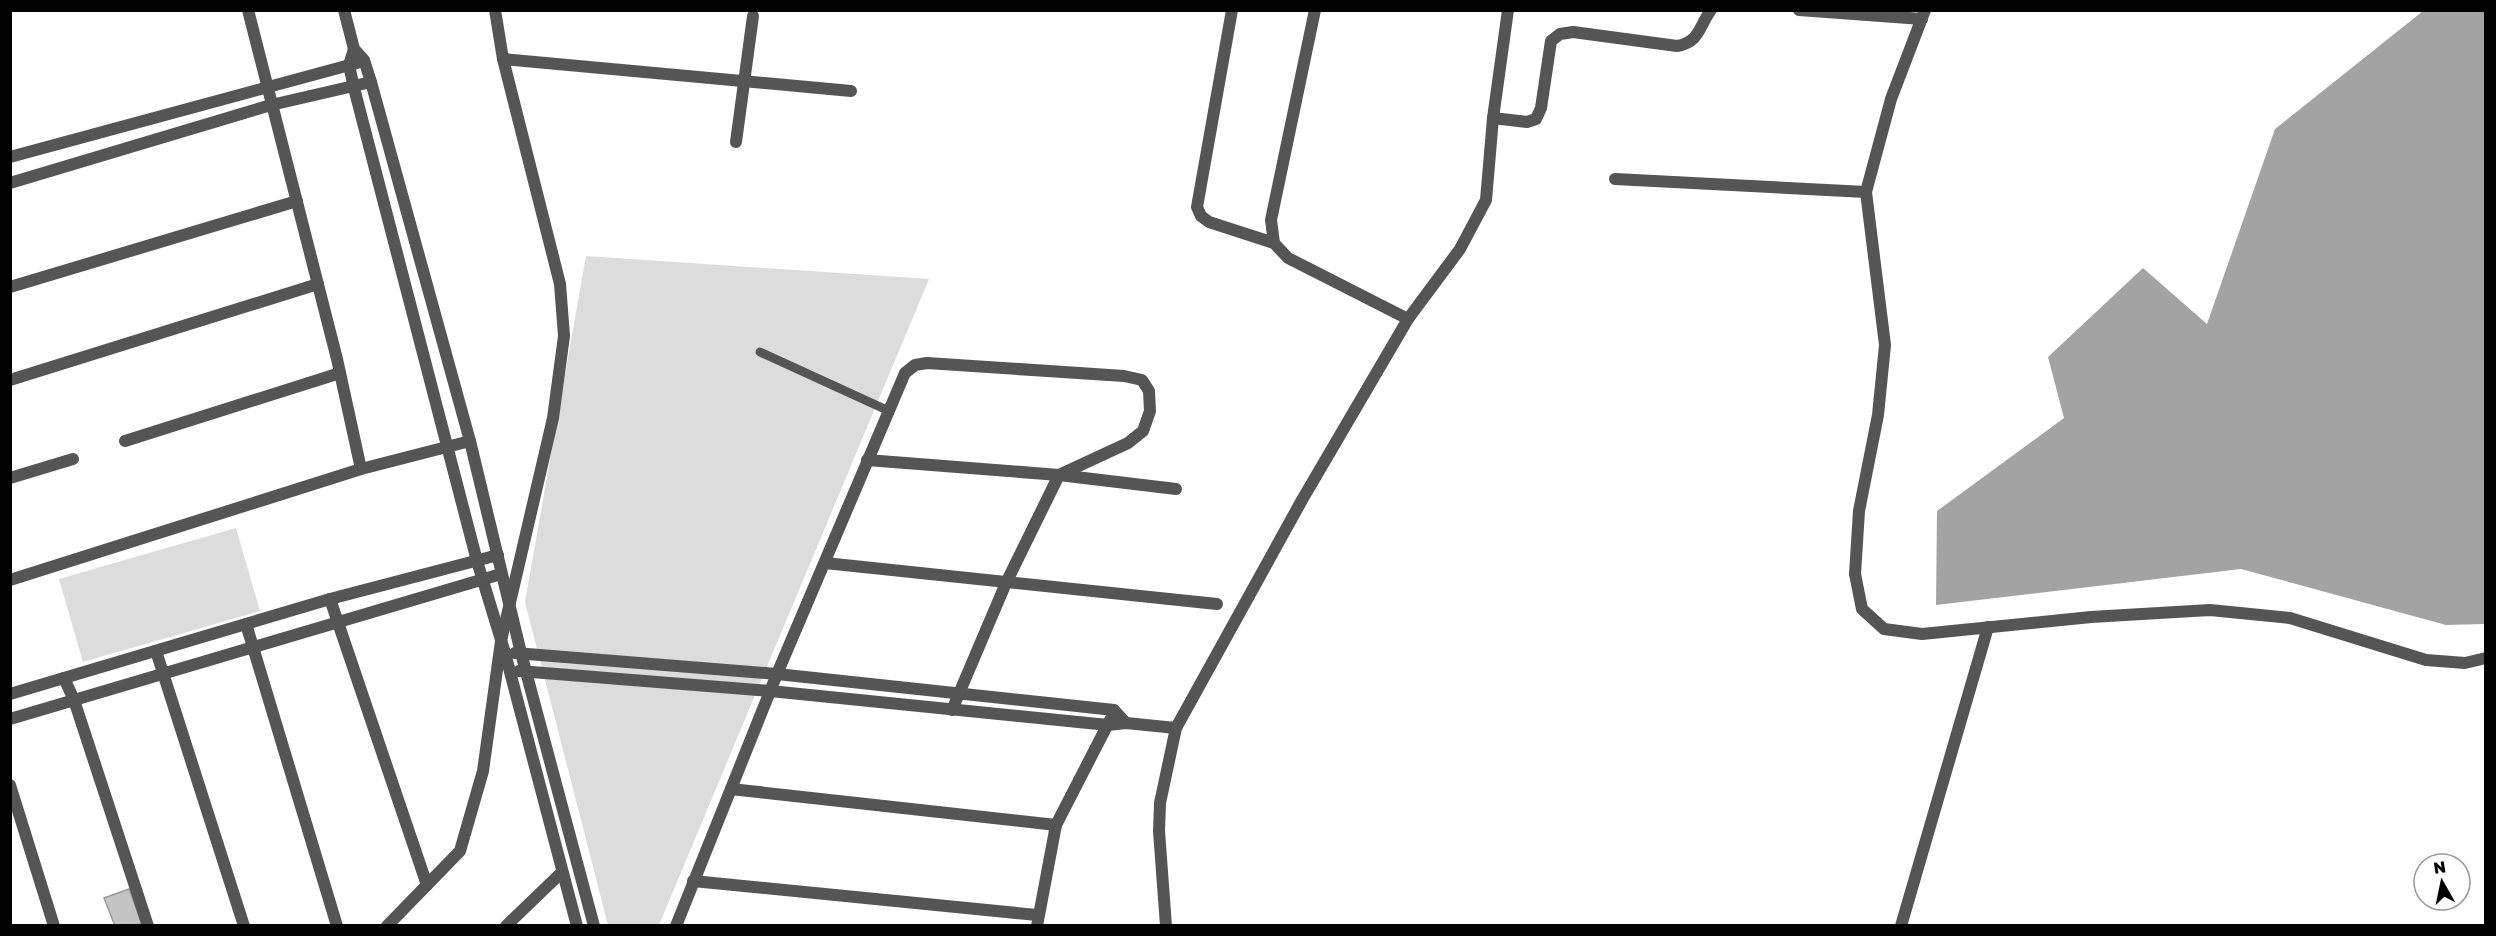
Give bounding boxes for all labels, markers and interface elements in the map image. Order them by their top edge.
north arrow [2412,852,2472,912]
text: N [2432,856,2447,878]

